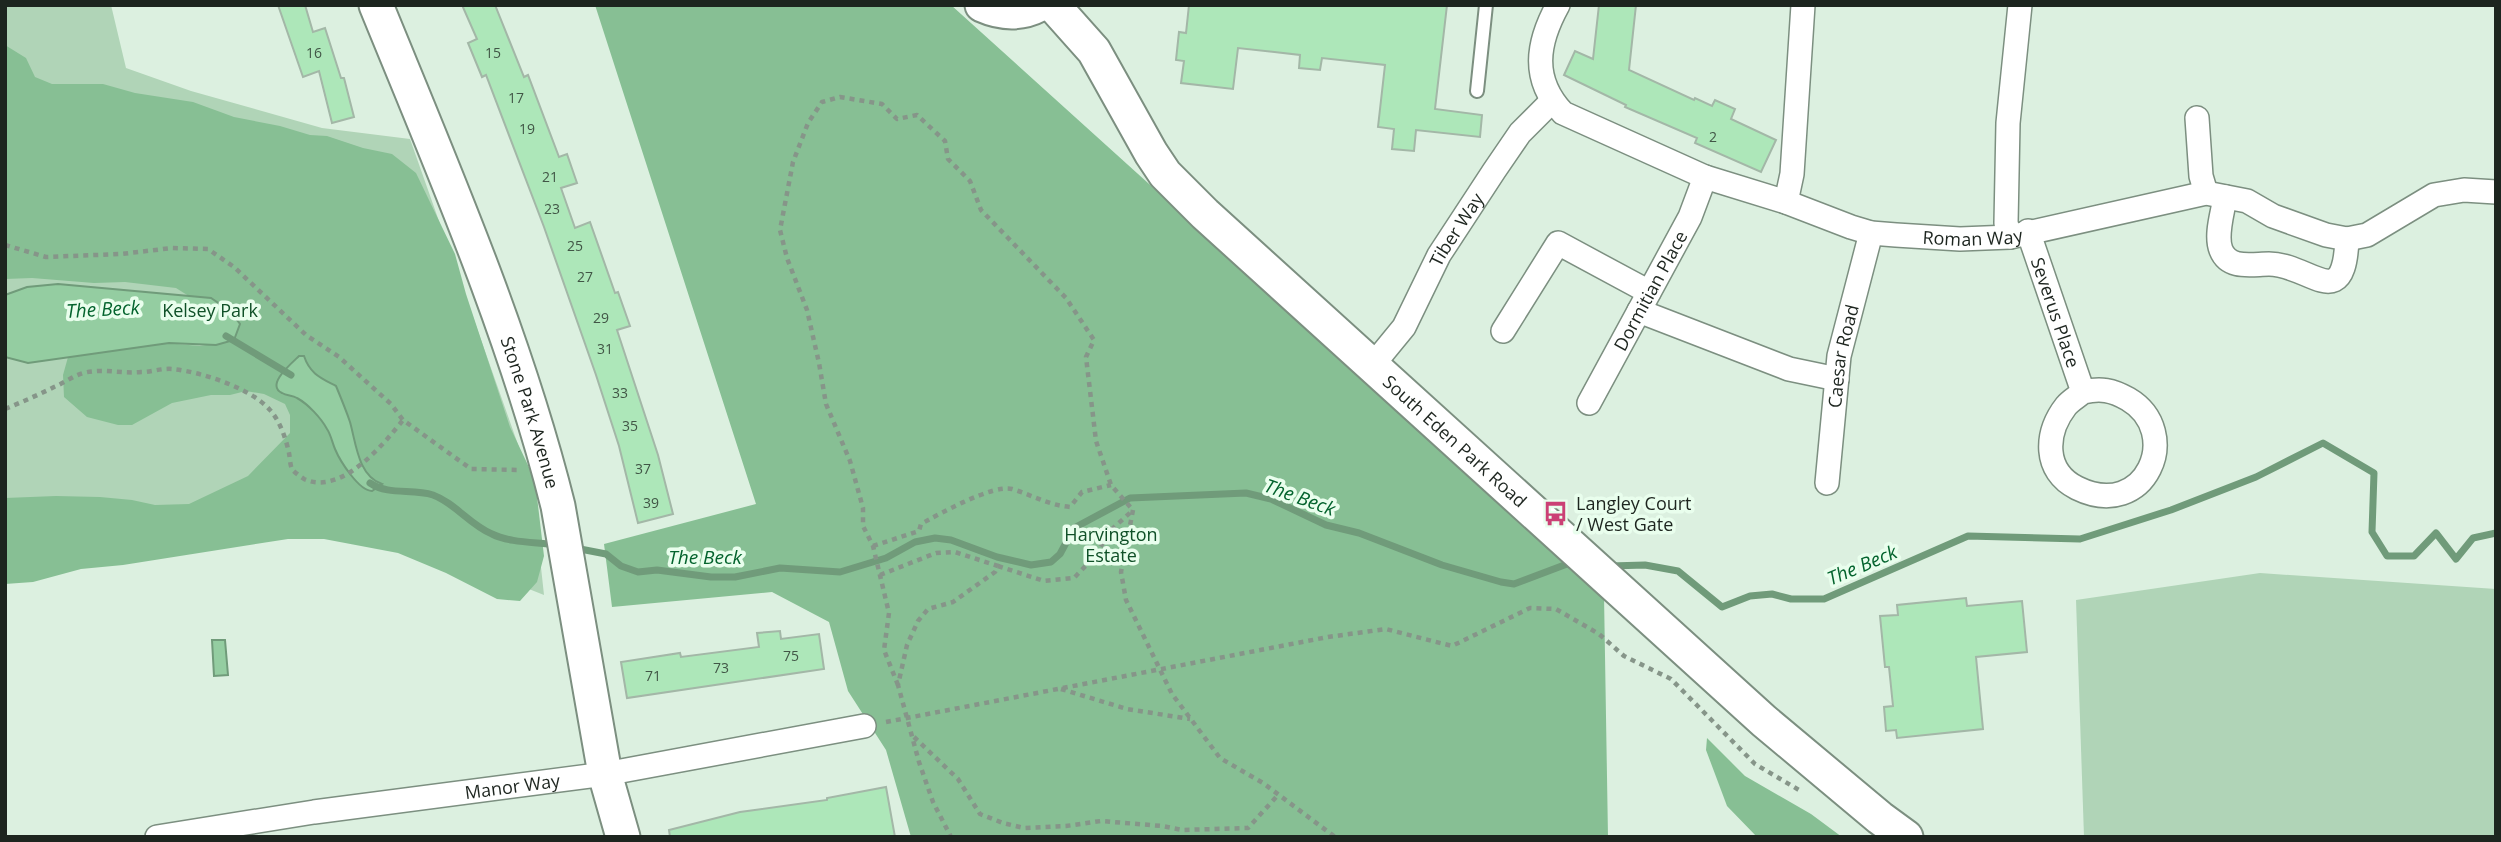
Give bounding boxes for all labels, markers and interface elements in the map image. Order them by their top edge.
house number: 16 [306,43,322,62]
house number: 15 [485,43,501,62]
house number: 17 [508,88,524,107]
house number: 19 [519,119,535,138]
house number: 2 [1709,127,1717,146]
house number: 21 [542,167,558,186]
street label: Tiber Way [1423,187,1489,270]
house number: 23 [544,199,560,218]
street label: Roman Way [1922,222,2026,251]
street label: Dormitian Place [1608,226,1692,355]
house number: 25 [567,236,583,255]
street label: Severus Place [2026,254,2086,371]
house number: 27 [577,267,593,286]
water label: The Beck [66,294,141,324]
park label: Kelsey Park [162,298,258,322]
street label: Caesar Road [1822,302,1864,409]
house number: 29 [593,308,609,327]
street label: Stone Park Avenue [496,333,565,491]
house number: 31 [597,339,613,358]
street label: South Eden Park Road [1378,369,1532,512]
house number: 33 [612,383,628,402]
house number: 35 [622,416,638,435]
house number: 37 [635,459,651,478]
water label: The Beck [1261,472,1340,522]
place label: Langley Court / West Gate [1576,491,1692,536]
house number: 39 [643,493,659,512]
bus stop icon: Langley Court / West Gate [1542,499,1570,527]
park label: Harvington Estate [1064,522,1158,567]
water label: The Beck [1823,538,1902,591]
water label: The Beck [668,544,743,570]
house number: 75 [783,646,799,665]
house number: 73 [713,658,729,677]
house number: 71 [645,666,661,685]
street label: Manor Way [463,768,562,804]

